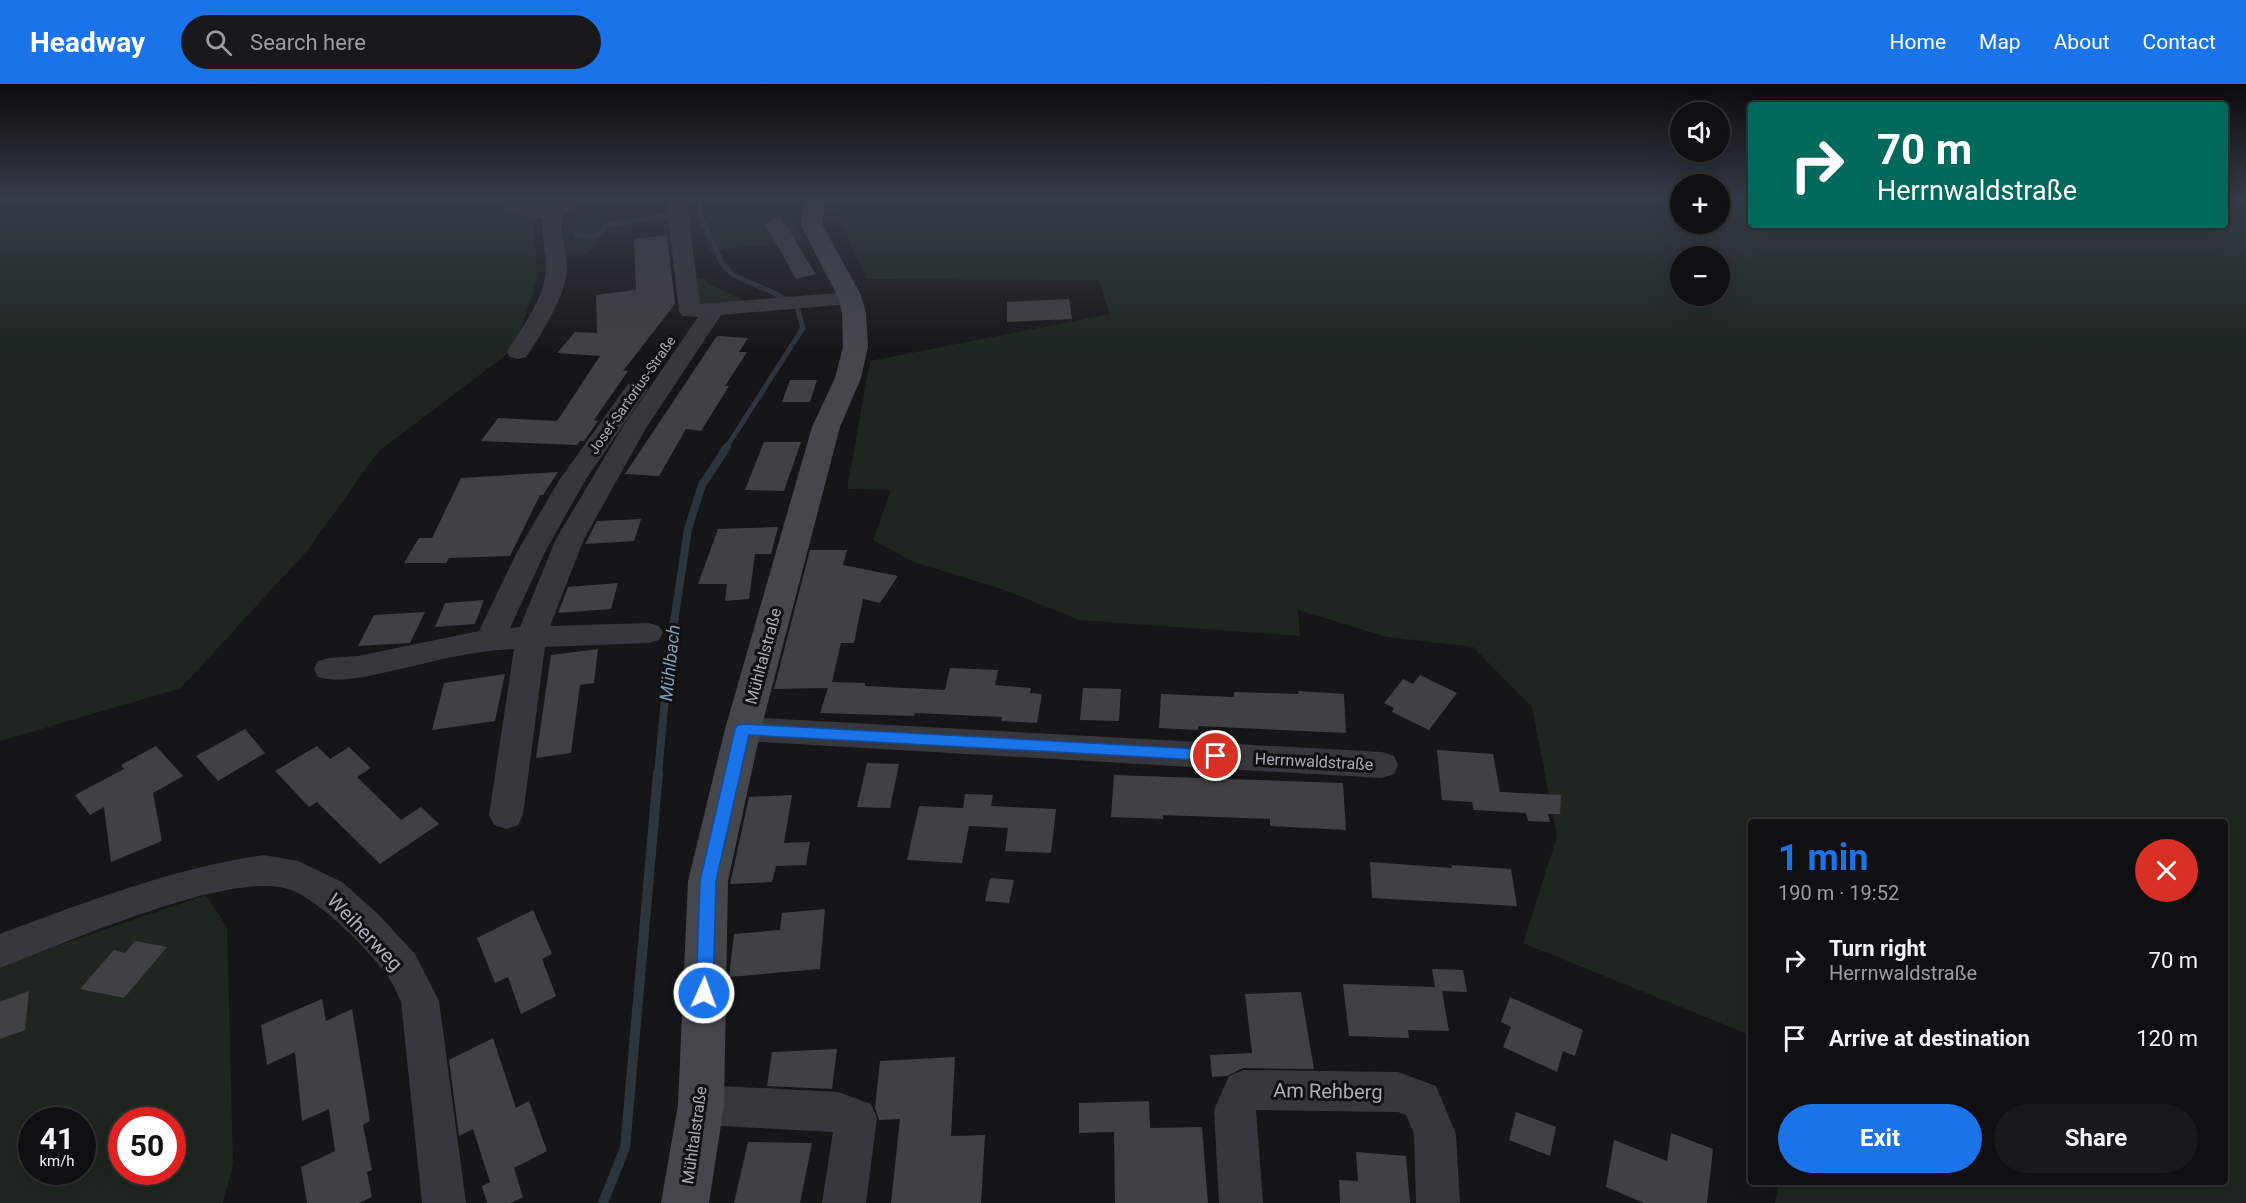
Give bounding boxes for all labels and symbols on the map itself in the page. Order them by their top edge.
street label: Josef-Sartorius-Straße [585,333,679,457]
street label: Mühltalstraße [742,606,785,706]
water label: Mühlbach [655,624,684,702]
pin [1190,730,1241,781]
street label: Herrnwaldstraße [1254,749,1374,774]
street label: Weiherweg [322,888,408,976]
position arrow [672,961,736,1025]
street label: Am Rehberg [1273,1078,1383,1104]
street label: Mühltalstraße [678,1085,711,1185]
speed limit sign: 50 [108,1107,186,1185]

